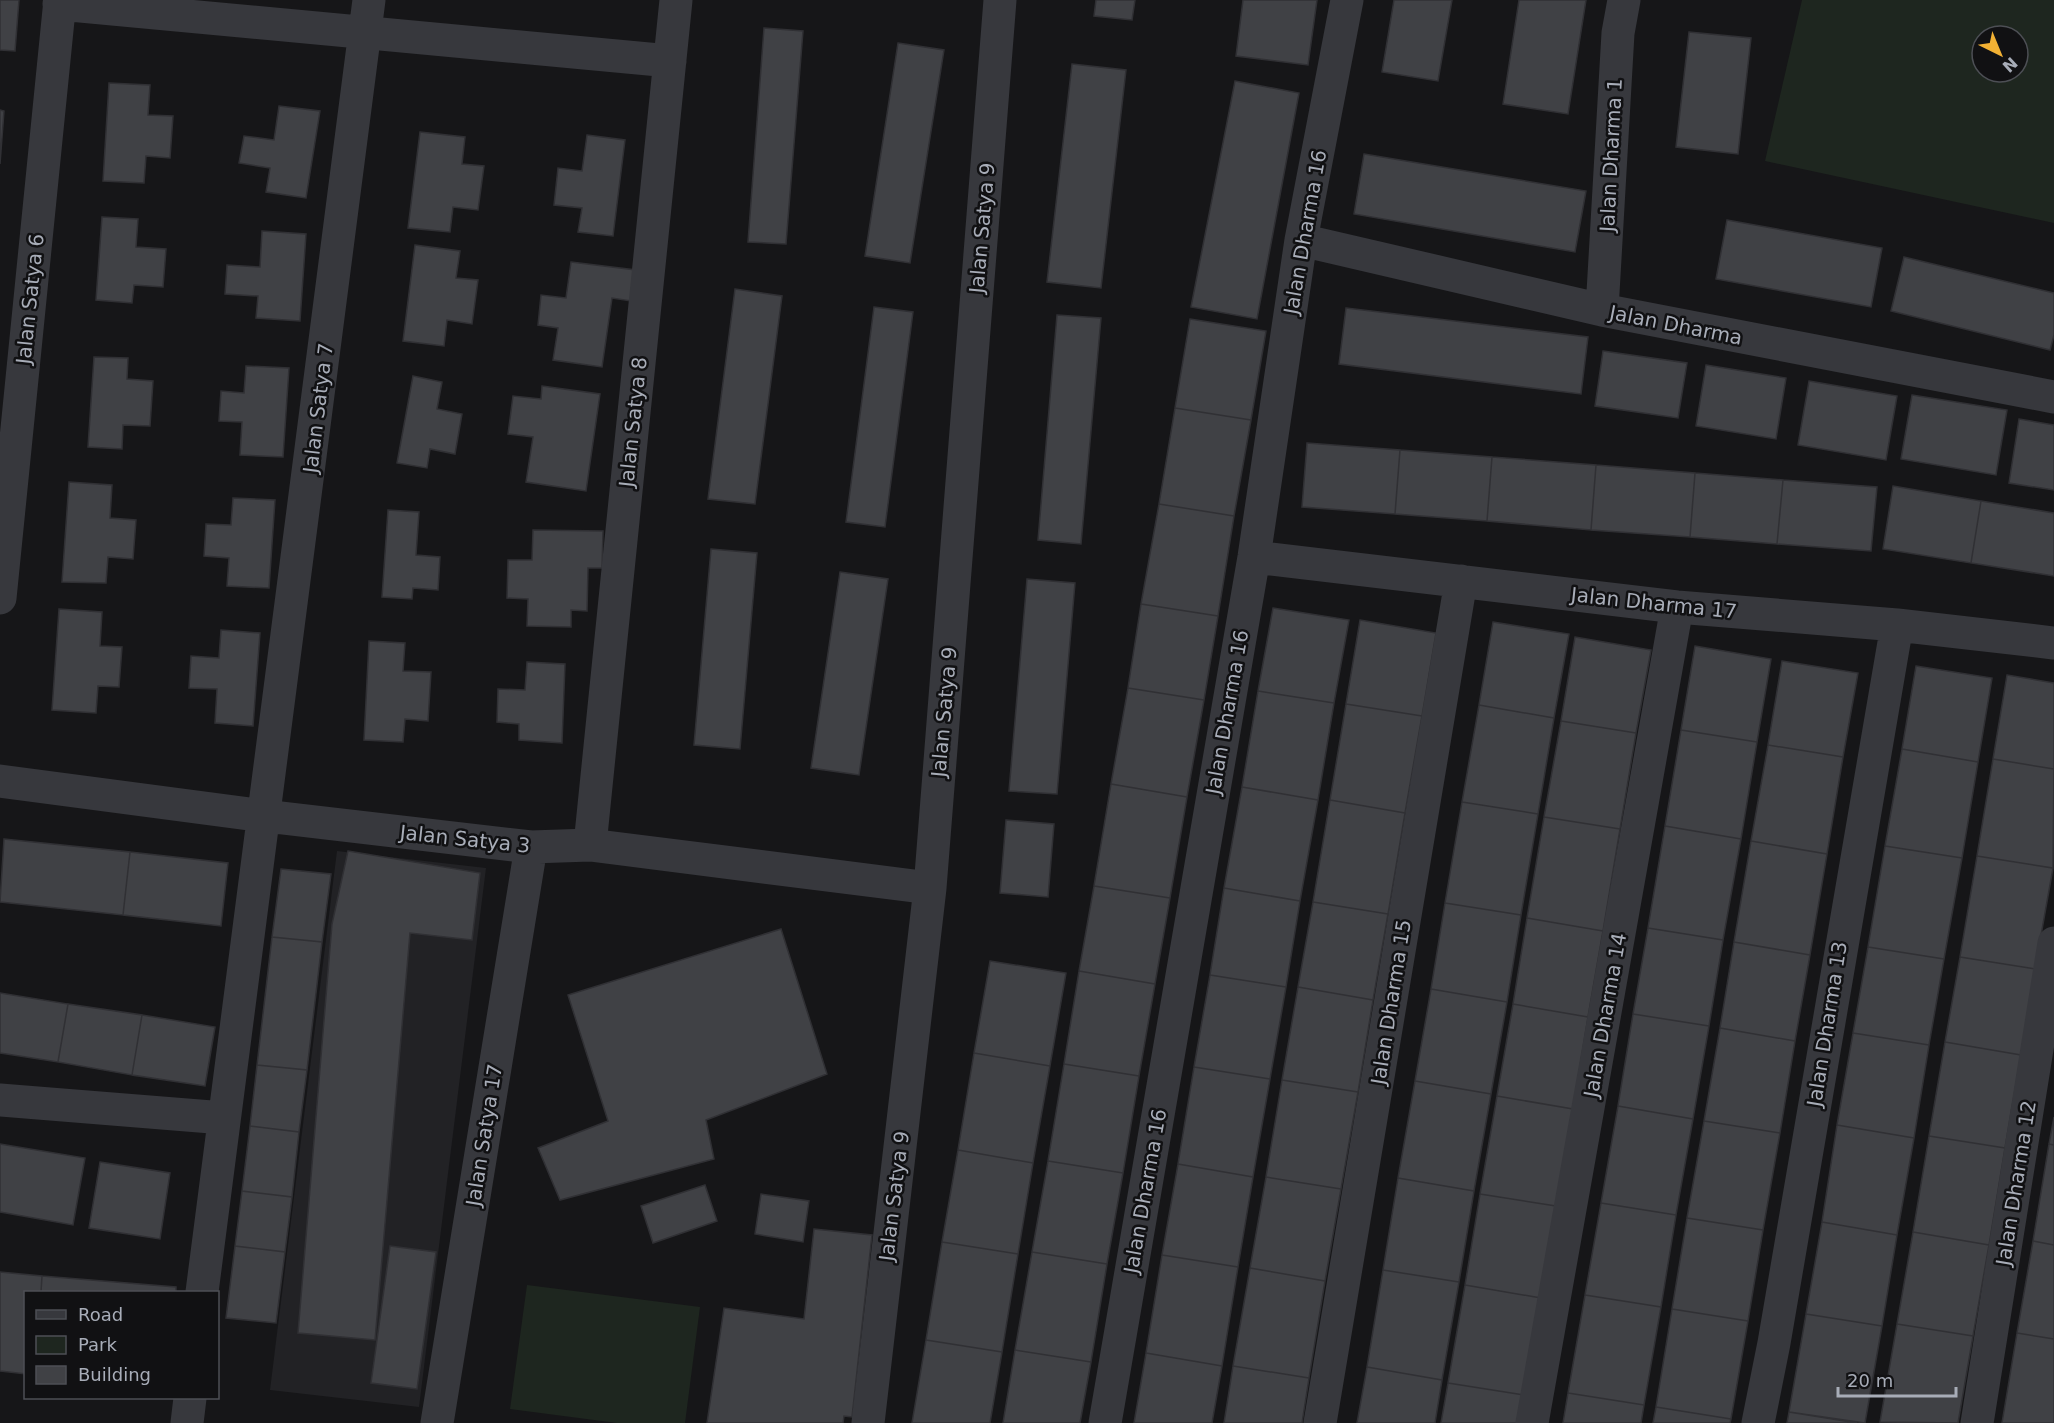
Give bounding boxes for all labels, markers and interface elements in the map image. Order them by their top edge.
north arrow [1970,24,2030,84]
text: N [1999,53,2021,76]
street label: Jalan Dharma 1 [1595,77,1627,235]
street label: Jalan Dharma 16 [1278,148,1331,318]
street label: Jalan Satya 9 [964,162,1000,296]
street label: Jalan Satya 6 [11,233,49,367]
street label: Jalan Dharma [1606,300,1745,350]
street label: Jalan Satya 7 [298,342,338,476]
street label: Jalan Satya 8 [614,356,652,490]
street label: Jalan Dharma 17 [1568,582,1738,624]
street label: Jalan Dharma 16 [1200,628,1253,798]
street label: Jalan Satya 9 [926,646,962,780]
street label: Jalan Satya 3 [397,820,531,858]
street label: Jalan Dharma 15 [1366,918,1416,1088]
street label: Jalan Dharma 14 [1578,931,1631,1101]
street label: Jalan Dharma 13 [1802,940,1852,1110]
street label: Jalan Satya 17 [461,1062,507,1210]
street label: Jalan Dharma 12 [1991,1099,2041,1269]
street label: Jalan Dharma 16 [1118,1107,1171,1277]
street label: Jalan Satya 9 [874,1130,914,1264]
legend [24,1291,219,1399]
text: Road [78,1304,123,1325]
text: Park [78,1334,117,1355]
scale bar [1838,1360,1956,1398]
text: Building [78,1364,151,1385]
text: 20 m [1847,1370,1893,1391]

